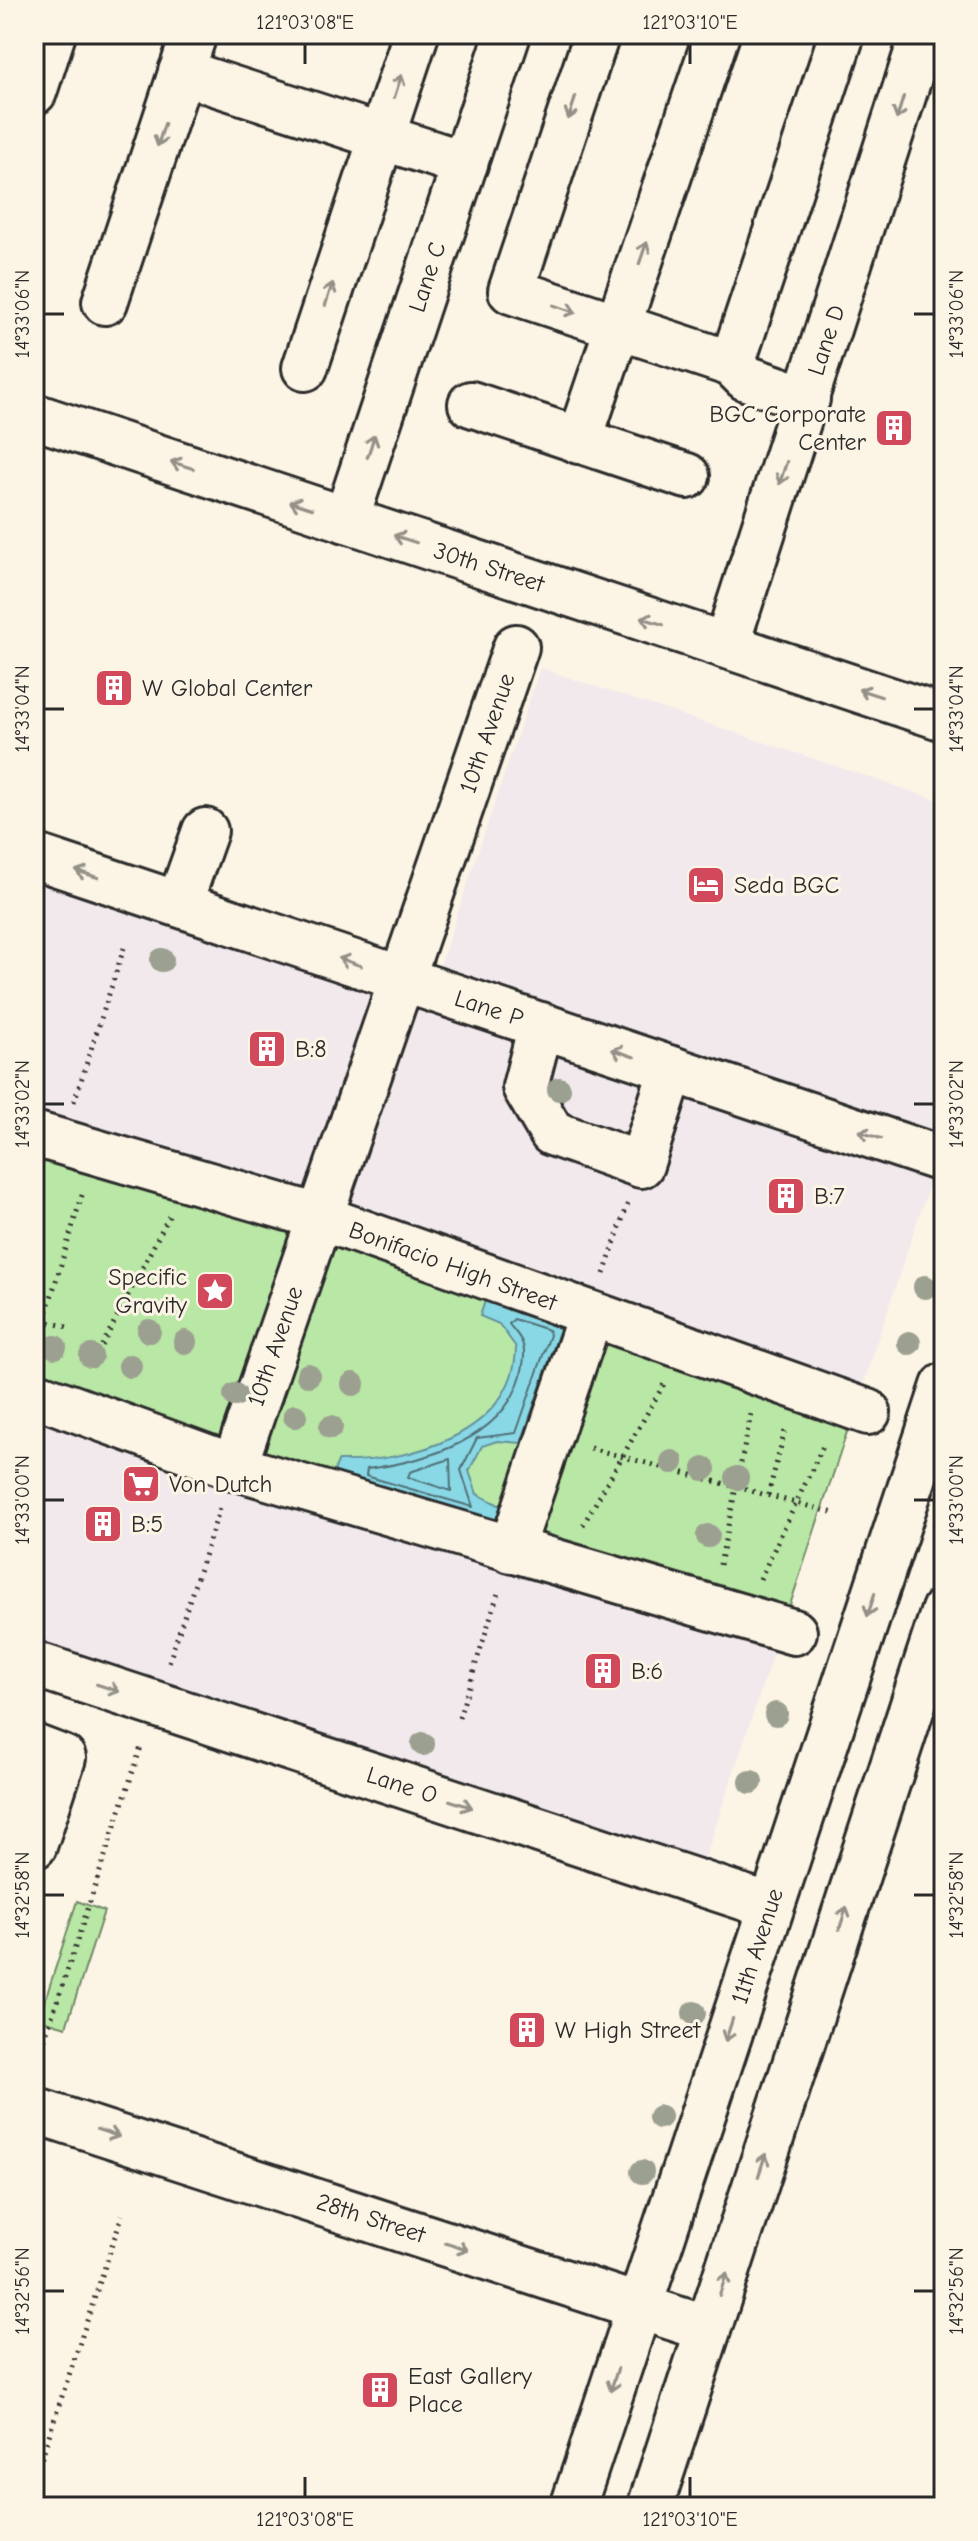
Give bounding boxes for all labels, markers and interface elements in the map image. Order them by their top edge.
text: 121°03'08"E [256,11,354,34]
text: 121°03'10"E [642,11,738,34]
one-way arrow [392,74,407,99]
one-way arrow [564,95,579,120]
one-way arrow [892,95,907,121]
one-way arrow [152,122,167,147]
street label: Lane C [403,238,451,316]
one-way arrow [637,241,652,266]
text: 14°33'06"N [11,270,34,358]
text: 14°33'06"N [945,270,968,358]
one-way arrow [323,282,338,307]
street label: Lane D [802,301,850,379]
one-way arrow [552,302,577,317]
place label: BGC Corporate Center [709,400,866,456]
building icon: BGC Corporate Center [873,407,915,449]
one-way arrow [365,434,379,459]
one-way arrow [170,457,195,472]
one-way arrow [774,460,789,485]
one-way arrow [289,496,314,511]
one-way arrow [393,531,418,546]
street label: 30th Street [430,536,549,598]
one-way arrow [639,613,665,628]
text: 14°33'04"N [11,665,34,753]
text: 14°33'04"N [945,665,968,753]
building icon: W Global Center [93,667,135,709]
street label: 10th Avenue [453,669,521,797]
place label: W Global Center [142,674,313,702]
one-way arrow [858,685,883,700]
hotel icon: Seda BGC [685,864,727,906]
one-way arrow [75,865,100,880]
place label: Seda BGC [734,871,839,899]
one-way arrow [338,953,363,968]
street label: Lane P [451,984,527,1032]
building icon: B:8 [246,1028,288,1070]
place label: B:8 [295,1035,327,1063]
one-way arrow [611,1044,636,1059]
text: 14°33'02"N [11,1060,34,1148]
text: 14°33'02"N [945,1060,968,1148]
one-way arrow [858,1127,883,1142]
building icon: B:7 [765,1175,807,1217]
place label: B:7 [814,1182,845,1210]
street label: Bonifacio High Street [345,1215,562,1317]
place label: Specific Gravity [108,1263,187,1319]
place icon: Specific Gravity [194,1270,236,1312]
street label: 10th Avenue [241,1282,309,1410]
text: 14°33'00"N [11,1455,34,1545]
text: 14°33'00"N [945,1455,968,1545]
supermarket icon: Von Dutch [120,1463,162,1505]
place label: Von Dutch [169,1470,272,1498]
building icon: B:5 [82,1503,124,1545]
place label: B:5 [131,1510,163,1538]
one-way arrow [862,1593,877,1618]
building icon: B:6 [582,1650,624,1692]
place label: B:6 [631,1657,663,1685]
one-way arrow [95,1682,120,1696]
street label: Lane O [363,1760,441,1810]
one-way arrow [449,1798,474,1813]
text: 14°32'58"N [11,1852,34,1938]
text: 14°32'58"N [945,1852,968,1938]
street label: 11th Avenue [725,1885,789,2007]
one-way arrow [836,1906,851,1931]
building icon: W High Street [506,2009,548,2051]
place label: W High Street [555,2016,701,2044]
one-way arrow [720,2017,735,2042]
one-way arrow [96,2127,121,2142]
one-way arrow [755,2153,770,2178]
street label: 28th Street [313,2187,430,2249]
one-way arrow [445,2240,470,2255]
text: 14°32'56"N [11,2247,34,2335]
text: 14°32'56"N [945,2247,968,2335]
one-way arrow [716,2272,731,2297]
place label: East Gallery Place [408,2362,532,2418]
one-way arrow [606,2367,620,2392]
building icon: East Gallery Place [359,2369,401,2411]
text: 121°03'08"E [256,2508,354,2531]
text: 121°03'10"E [642,2508,738,2531]

